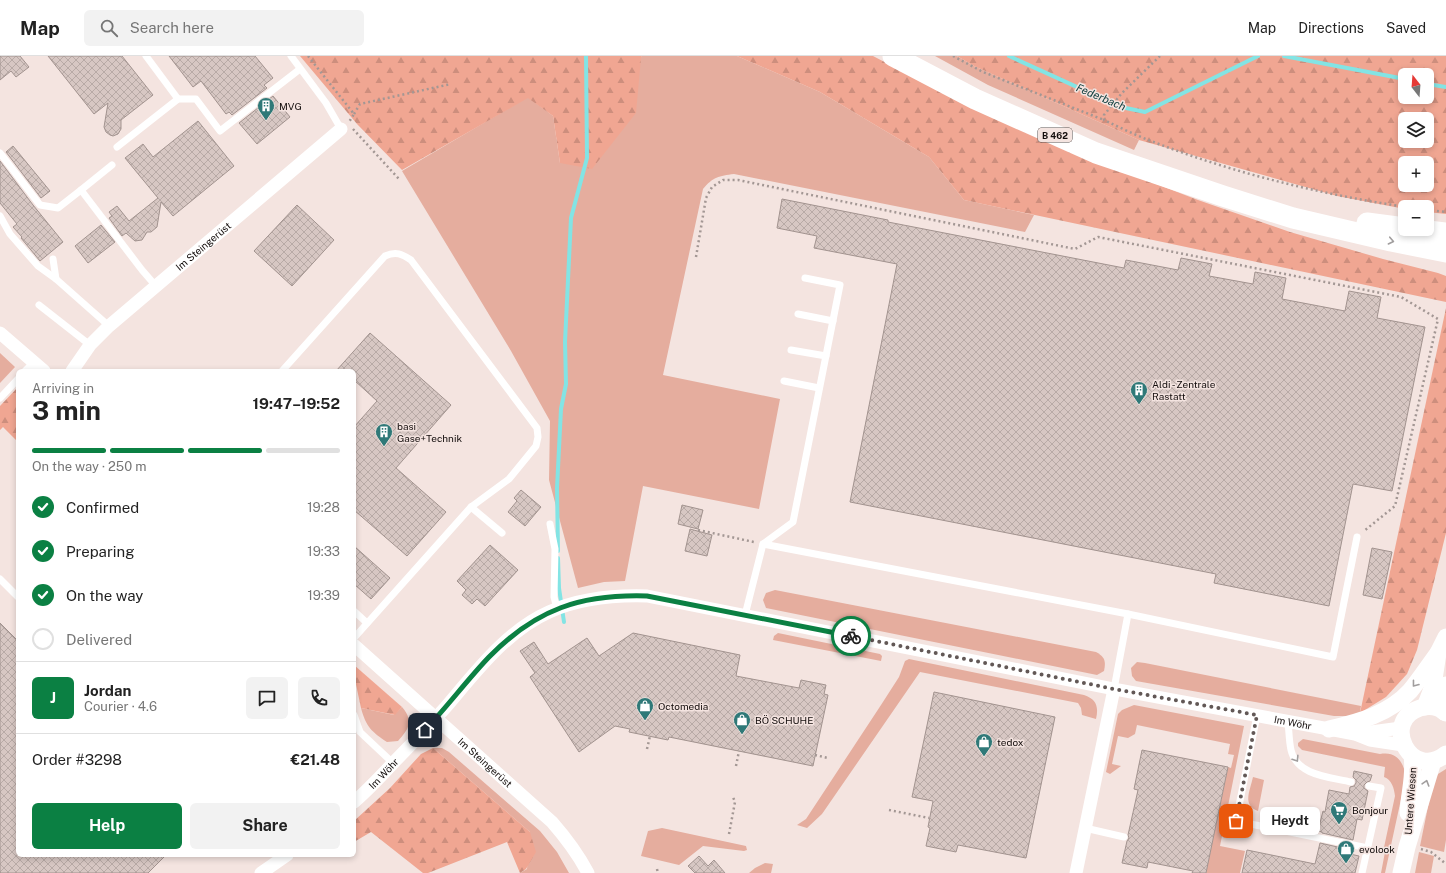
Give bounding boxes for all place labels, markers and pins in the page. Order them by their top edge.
building icon: MVG [256,96,276,121]
place label: MVG [279,100,302,112]
place label: Aldi - Zentrale Rastatt [1152,378,1216,402]
building icon: Aldi - Zentrale Rastatt [1129,380,1149,405]
place label: basi Gase+Technik [397,420,462,444]
building icon: basi Gase+Technik [374,422,394,447]
shop icon: Octomedia [635,696,655,721]
place label: Octomedia [658,700,708,712]
shop icon: BÖ SCHUHE [732,710,752,735]
pin [408,713,442,747]
place label: BÖ SCHUHE [755,714,813,726]
shop icon: tedox [974,732,994,757]
place label: tedox [997,736,1024,748]
supermarket icon: Bonjour [1329,800,1349,825]
pin [1219,804,1253,838]
place label: Bonjour [1352,804,1388,816]
callout: Heydt [1260,807,1320,835]
shop icon: evolook [1336,839,1356,864]
place label: evolook [1359,843,1395,855]

